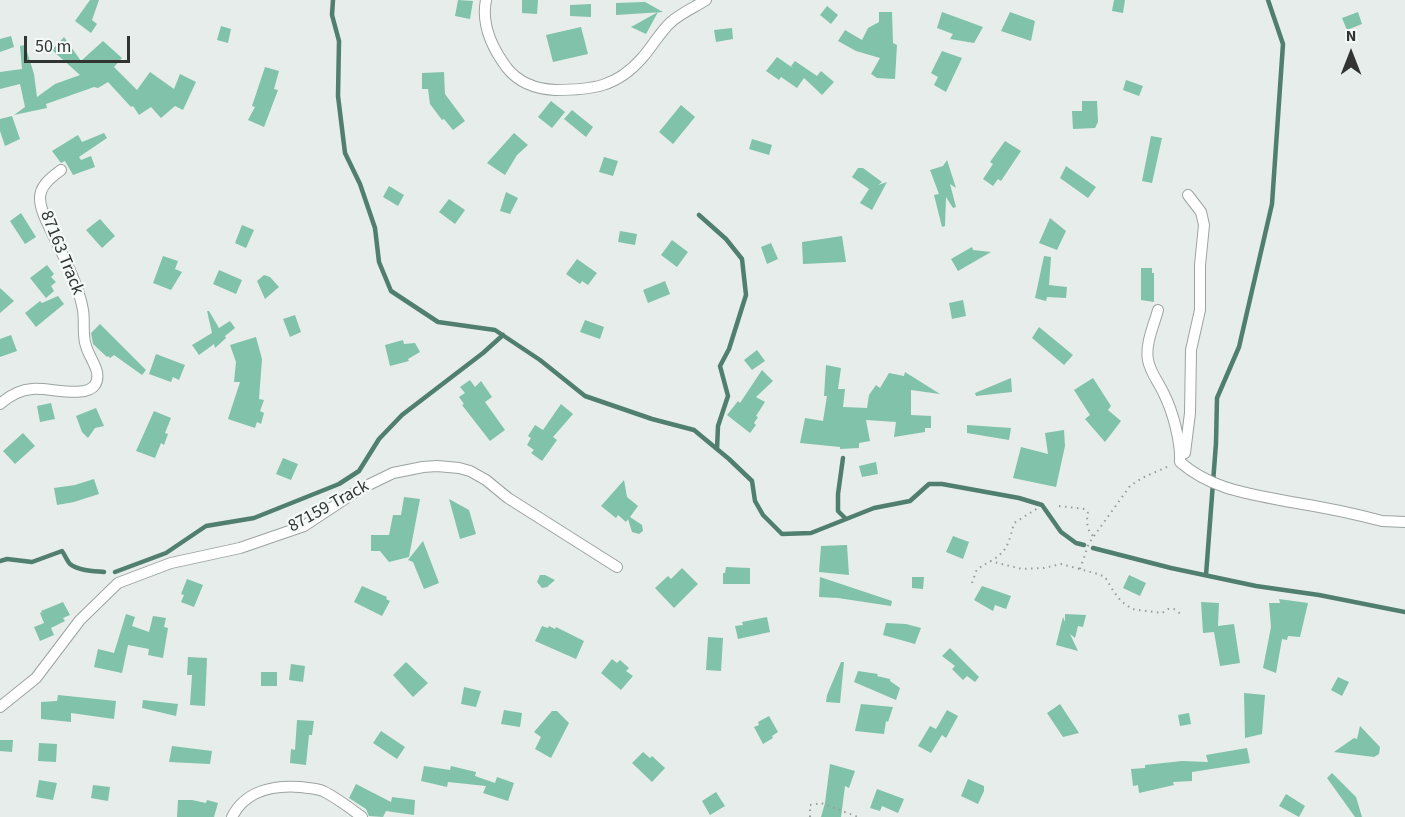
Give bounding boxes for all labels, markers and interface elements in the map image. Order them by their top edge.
scale bar [27,24,134,62]
north arrow [1321,24,1381,84]
text: N [1346,25,1356,47]
text: 50 m [35,34,71,59]
street label: 87163 Track [34,208,88,298]
street label: 87159 Track [285,476,373,538]

